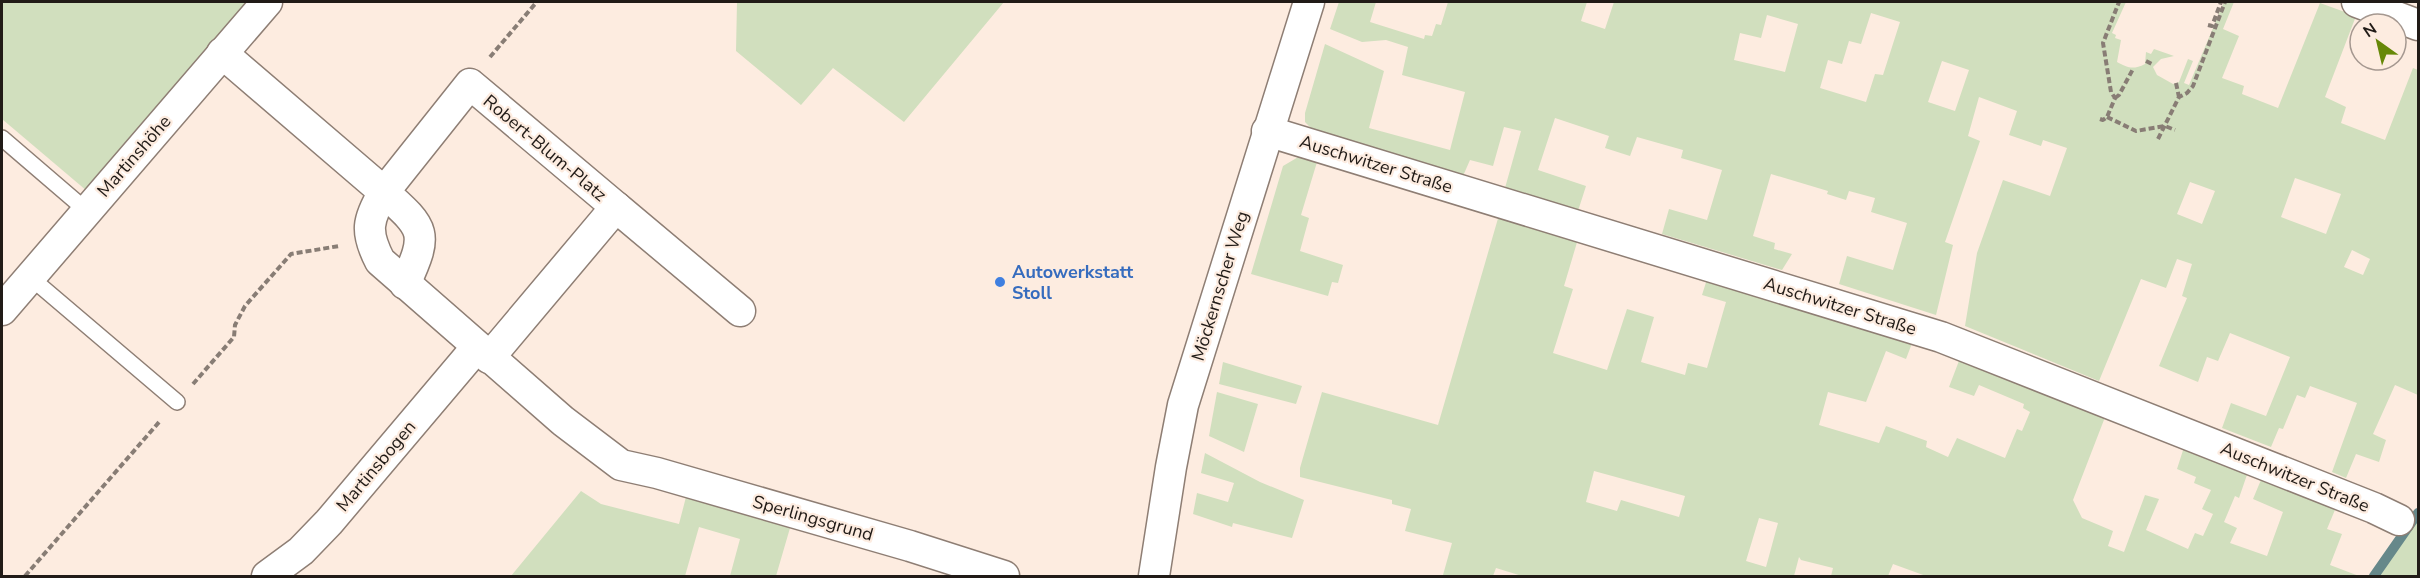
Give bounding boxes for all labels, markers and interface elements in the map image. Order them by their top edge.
north arrow [2348,12,2408,72]
text: N [2359,18,2381,43]
street label: Robert-Blum-Platz [478,89,612,207]
street label: Martinshöhe [92,110,176,202]
street label: Auschwitzer Straße [1297,129,1455,199]
street label: Möckernscher Weg [1186,208,1254,364]
place label: Autowerkstatt Stoll [1012,260,1133,305]
street label: Auschwitzer Straße [1761,271,1919,341]
marker: Autowerkstatt Stoll [993,275,1007,289]
street label: Martinsbogen [331,415,421,517]
street label: Auschwitzer Straße [2217,436,2373,518]
street label: Sperlingsgrund [750,489,876,547]

